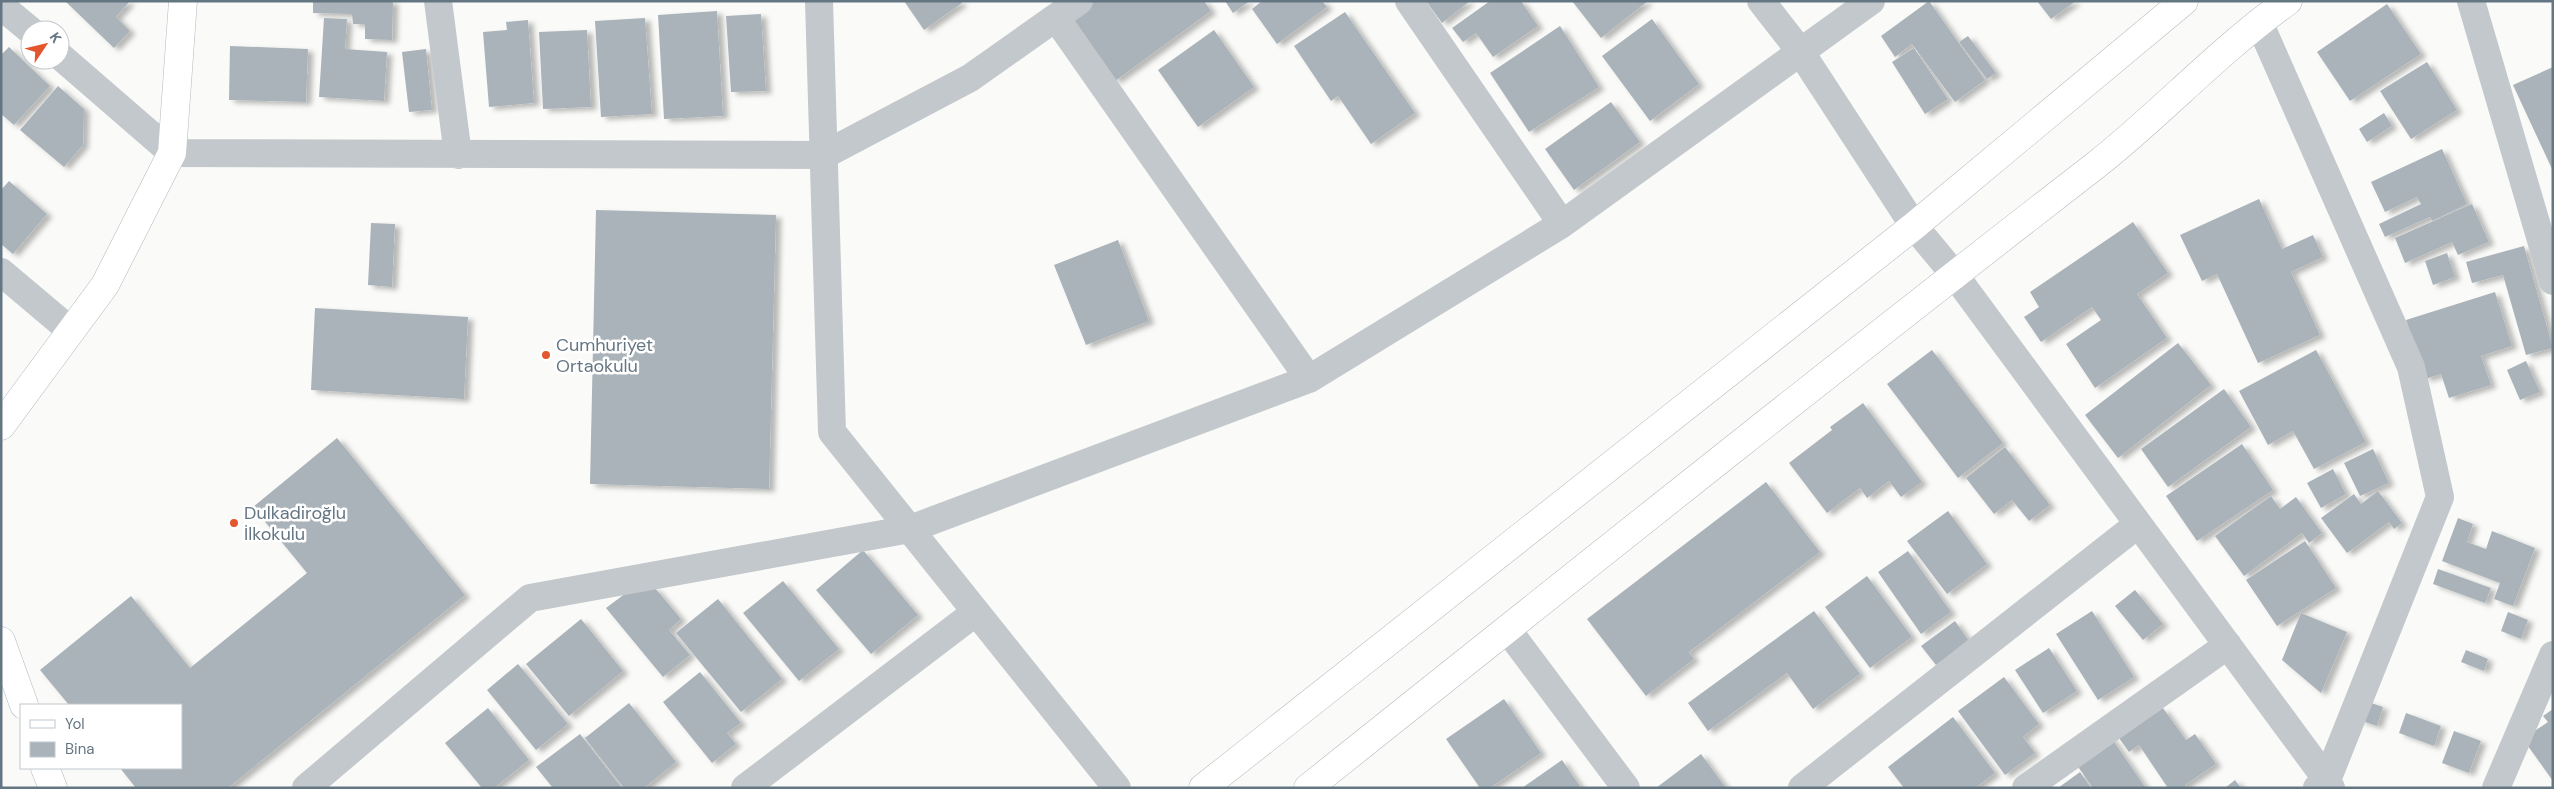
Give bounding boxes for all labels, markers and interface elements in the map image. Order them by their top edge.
north arrow [20,20,70,70]
text: K [46,29,66,46]
place label: Cumhuriyet Ortaokulu [556,333,653,378]
marker: Cumhuriyet Ortaokulu [540,349,552,361]
place label: Dulkadiroğlu İlkokulu [244,501,346,546]
marker: Dulkadiroğlu İlkokulu [228,517,240,529]
legend [20,704,182,769]
text: Yol [65,714,85,734]
text: Bina [65,739,94,759]

